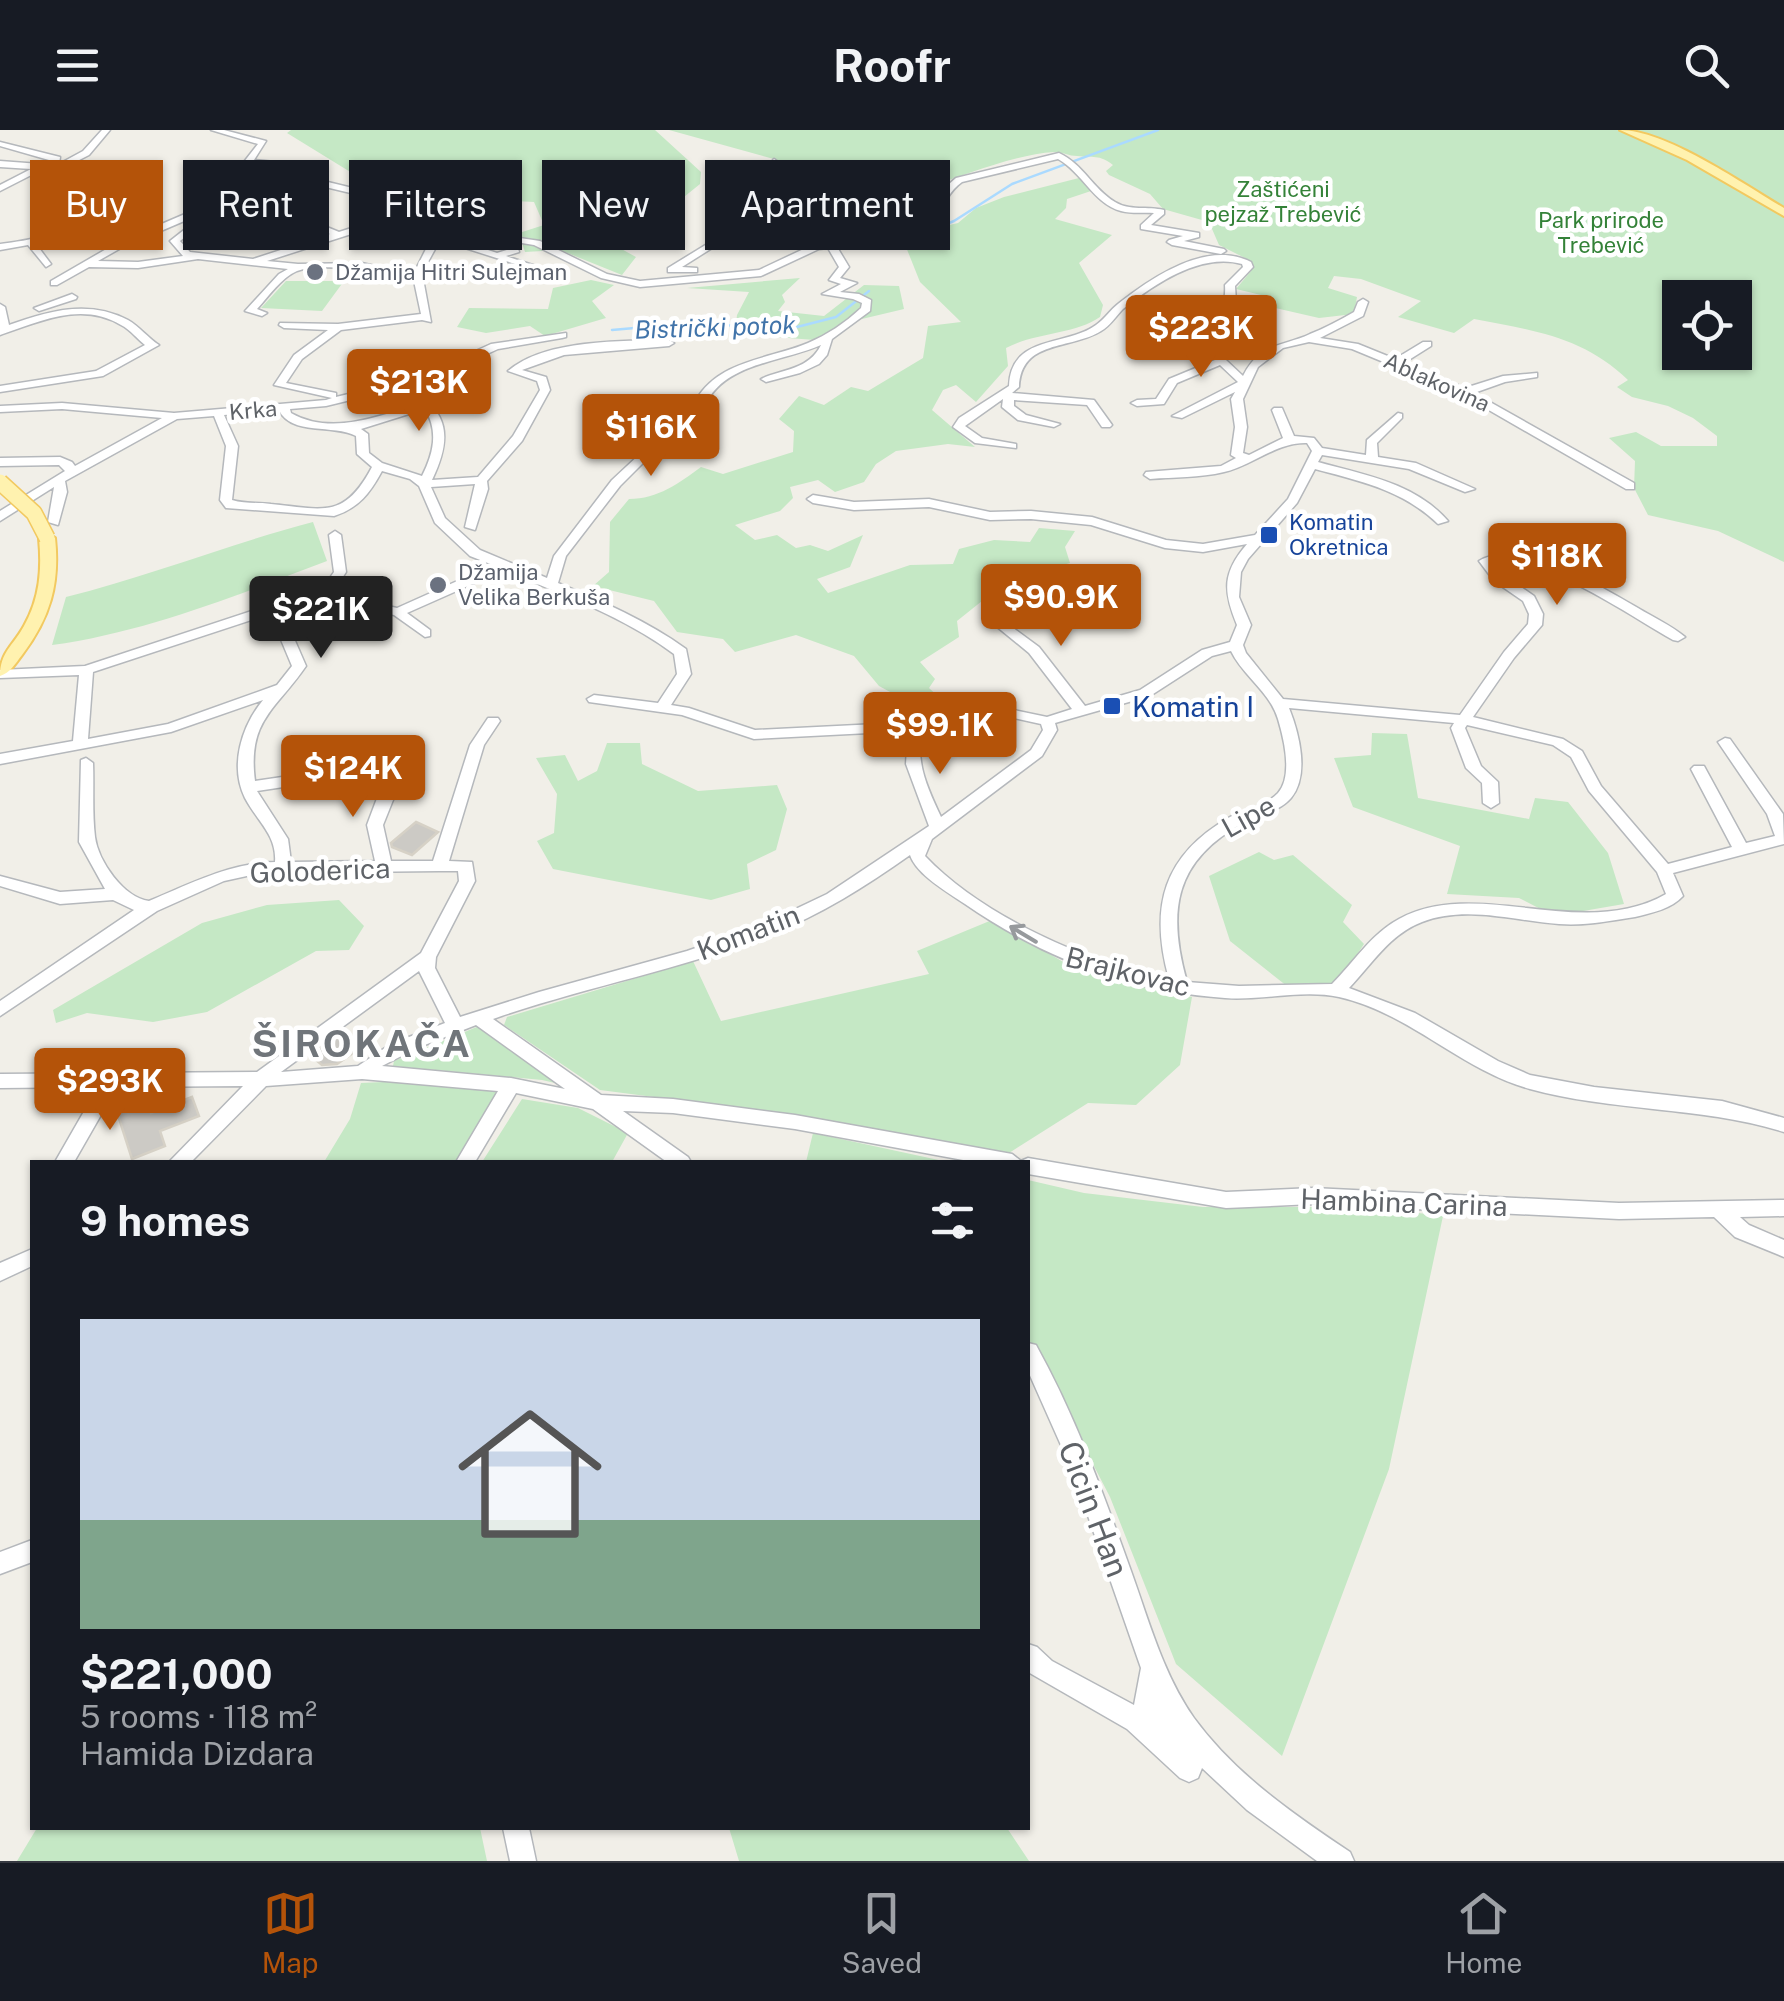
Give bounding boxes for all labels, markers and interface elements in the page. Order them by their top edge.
icon: menu [50,38,105,93]
icon: search [1679,38,1734,93]
text: Roofr [833,39,951,92]
chip: Buy [30,160,163,250]
chip: Rent [183,160,329,250]
chip: Filters [349,160,522,250]
chip: New [542,160,685,250]
chip: Apartment [705,160,950,250]
park label: Zaštićeni pejzaž Trebević [1204,176,1362,227]
park label: Park prirode Trebević [1538,207,1664,258]
place label: Džamija Hitri Sulejman [335,259,567,285]
marker: Džamija Hitri Sulejman [304,261,326,283]
map controls [1662,280,1752,370]
button: locate [1662,280,1752,370]
pin: $223K [1131,295,1271,380]
water label: Bistrički potok [634,309,797,345]
text: $223K [1148,309,1254,346]
street label: Ablakovina [1380,347,1494,417]
pin: $213K [349,349,489,434]
text: $213K [369,363,469,400]
pin: $116K [581,394,721,479]
street label: Krka [228,395,278,425]
text: $116K [604,408,698,445]
place label: Komatin Okretnica [1289,509,1388,560]
pin: $118K [1487,523,1627,608]
marker: Komatin Okretnica [1258,524,1280,546]
text: $118K [1510,537,1604,574]
place label: Džamija Velika Berkuša [458,559,610,610]
pin: $90.9K [980,564,1142,649]
marker: Džamija Velika Berkuša [427,574,449,596]
pin: $221K [251,576,391,661]
text: $90.9K [1003,578,1119,615]
text: $221K [271,590,371,627]
place label: Komatin I [1132,690,1254,723]
pin: $99.1K [859,692,1021,777]
marker: Komatin I [1101,695,1123,717]
text: $99.1K [885,706,995,743]
pin: $124K [283,735,423,820]
text: $124K [303,749,403,786]
street label: Lipe [1216,788,1280,844]
street label: Goloderica [249,851,391,889]
street label: Komatin [692,897,804,967]
one-way arrow [1009,924,1038,944]
street label: Brajkovac [1062,940,1194,1002]
district label: ŠIROKAČA [252,1021,472,1066]
pin: $293K [40,1048,180,1133]
text: $293K [56,1062,164,1099]
street label: Hambina Carina [1300,1182,1508,1222]
icon: filters [925,1193,980,1248]
text: 9 homes [80,1196,250,1245]
icon: home [440,1384,620,1564]
street label: Cicin Han [1051,1436,1137,1582]
text: $221,000 [80,1649,272,1698]
text: 5 rooms · 118 m² [80,1698,317,1735]
text: Hamida Dizdara [80,1735,314,1772]
tab: Map [262,1886,319,1979]
tab: Saved [842,1886,922,1979]
tab: Home [1445,1886,1522,1979]

